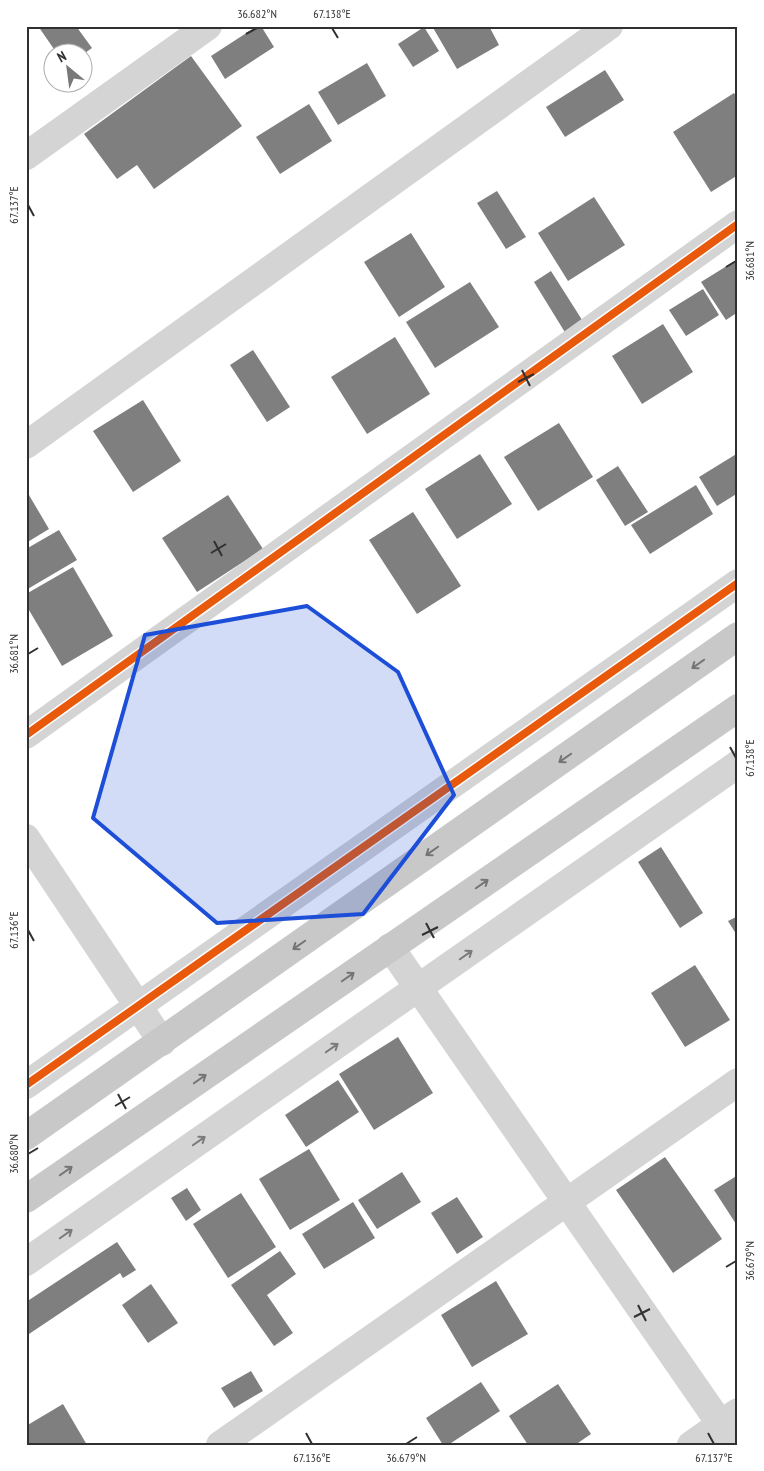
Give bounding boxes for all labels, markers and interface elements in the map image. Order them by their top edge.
text: 36.682°N [237,6,277,21]
text: 67.138°E [313,6,351,21]
north arrow [42,42,92,92]
text: N [54,47,69,66]
text: 67.137°E [6,186,21,224]
text: 36.681°N [742,241,757,281]
text: 36.681°N [6,634,21,674]
one-way arrow [691,659,705,669]
text: 67.138°E [742,739,757,777]
one-way arrow [558,753,572,763]
one-way arrow [426,846,439,857]
one-way arrow [475,879,489,889]
text: 67.136°E [6,911,21,949]
one-way arrow [293,940,307,950]
one-way arrow [458,950,472,960]
one-way arrow [341,972,355,982]
one-way arrow [325,1043,339,1053]
one-way arrow [193,1074,207,1084]
text: 36.680°N [6,1134,21,1174]
one-way arrow [192,1136,206,1146]
one-way arrow [59,1166,73,1176]
one-way arrow [59,1229,73,1239]
text: 36.679°N [742,1241,757,1281]
text: 67.136°E [293,1450,331,1465]
text: 36.679°N [386,1450,426,1465]
text: 67.137°E [695,1450,733,1465]

